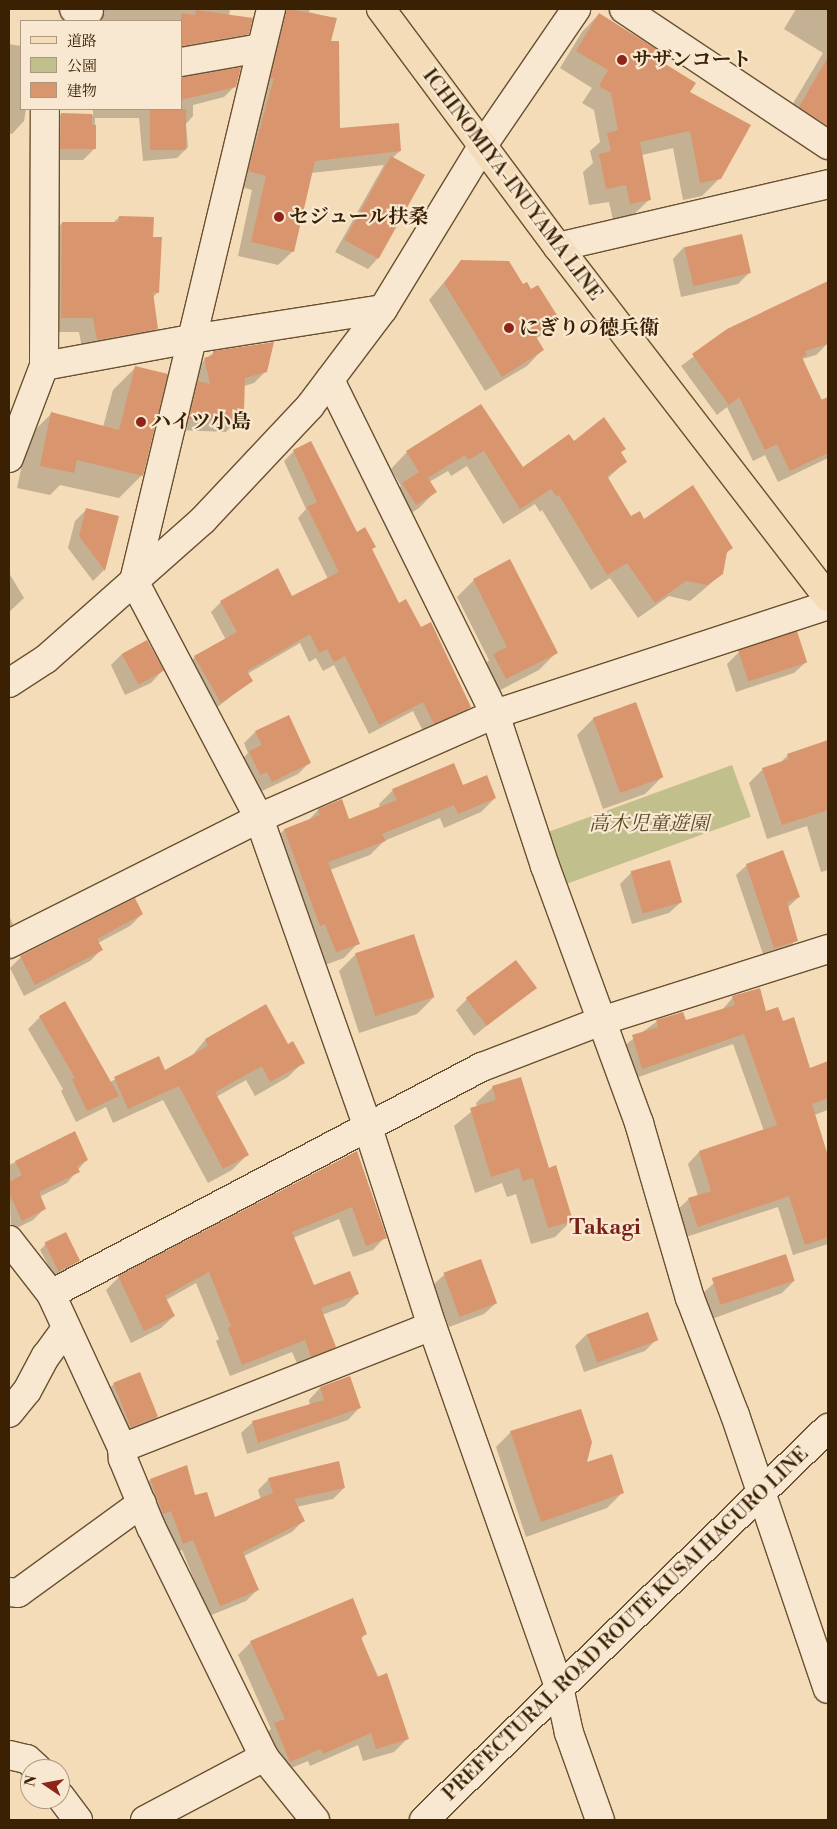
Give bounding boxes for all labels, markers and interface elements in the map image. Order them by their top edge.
legend [20,20,182,110]
text: 道路 [67,32,97,51]
place label: サザンコート [632,48,752,72]
marker: サザンコート [616,54,628,66]
text: 公園 [67,57,97,76]
street label: ICHINOMIYA-INUYAMA LINE [417,64,607,306]
text: 建物 [67,82,97,101]
place label: セジュール扶桑 [289,205,429,229]
marker: セジュール扶桑 [273,211,285,223]
place label: にぎりの徳兵衛 [519,316,659,340]
marker: にぎりの徳兵衛 [503,322,515,334]
place label: ハイツ小島 [151,410,251,434]
marker: ハイツ小島 [135,416,147,428]
park label: 高木児童遊園 [589,812,709,836]
district label: Takagi [569,1215,641,1241]
street label: PREFECTURAL ROAD ROUTE KUSAI HAGURO LINE [438,1442,814,1806]
north arrow [20,1759,70,1809]
text: N [21,1774,41,1788]

